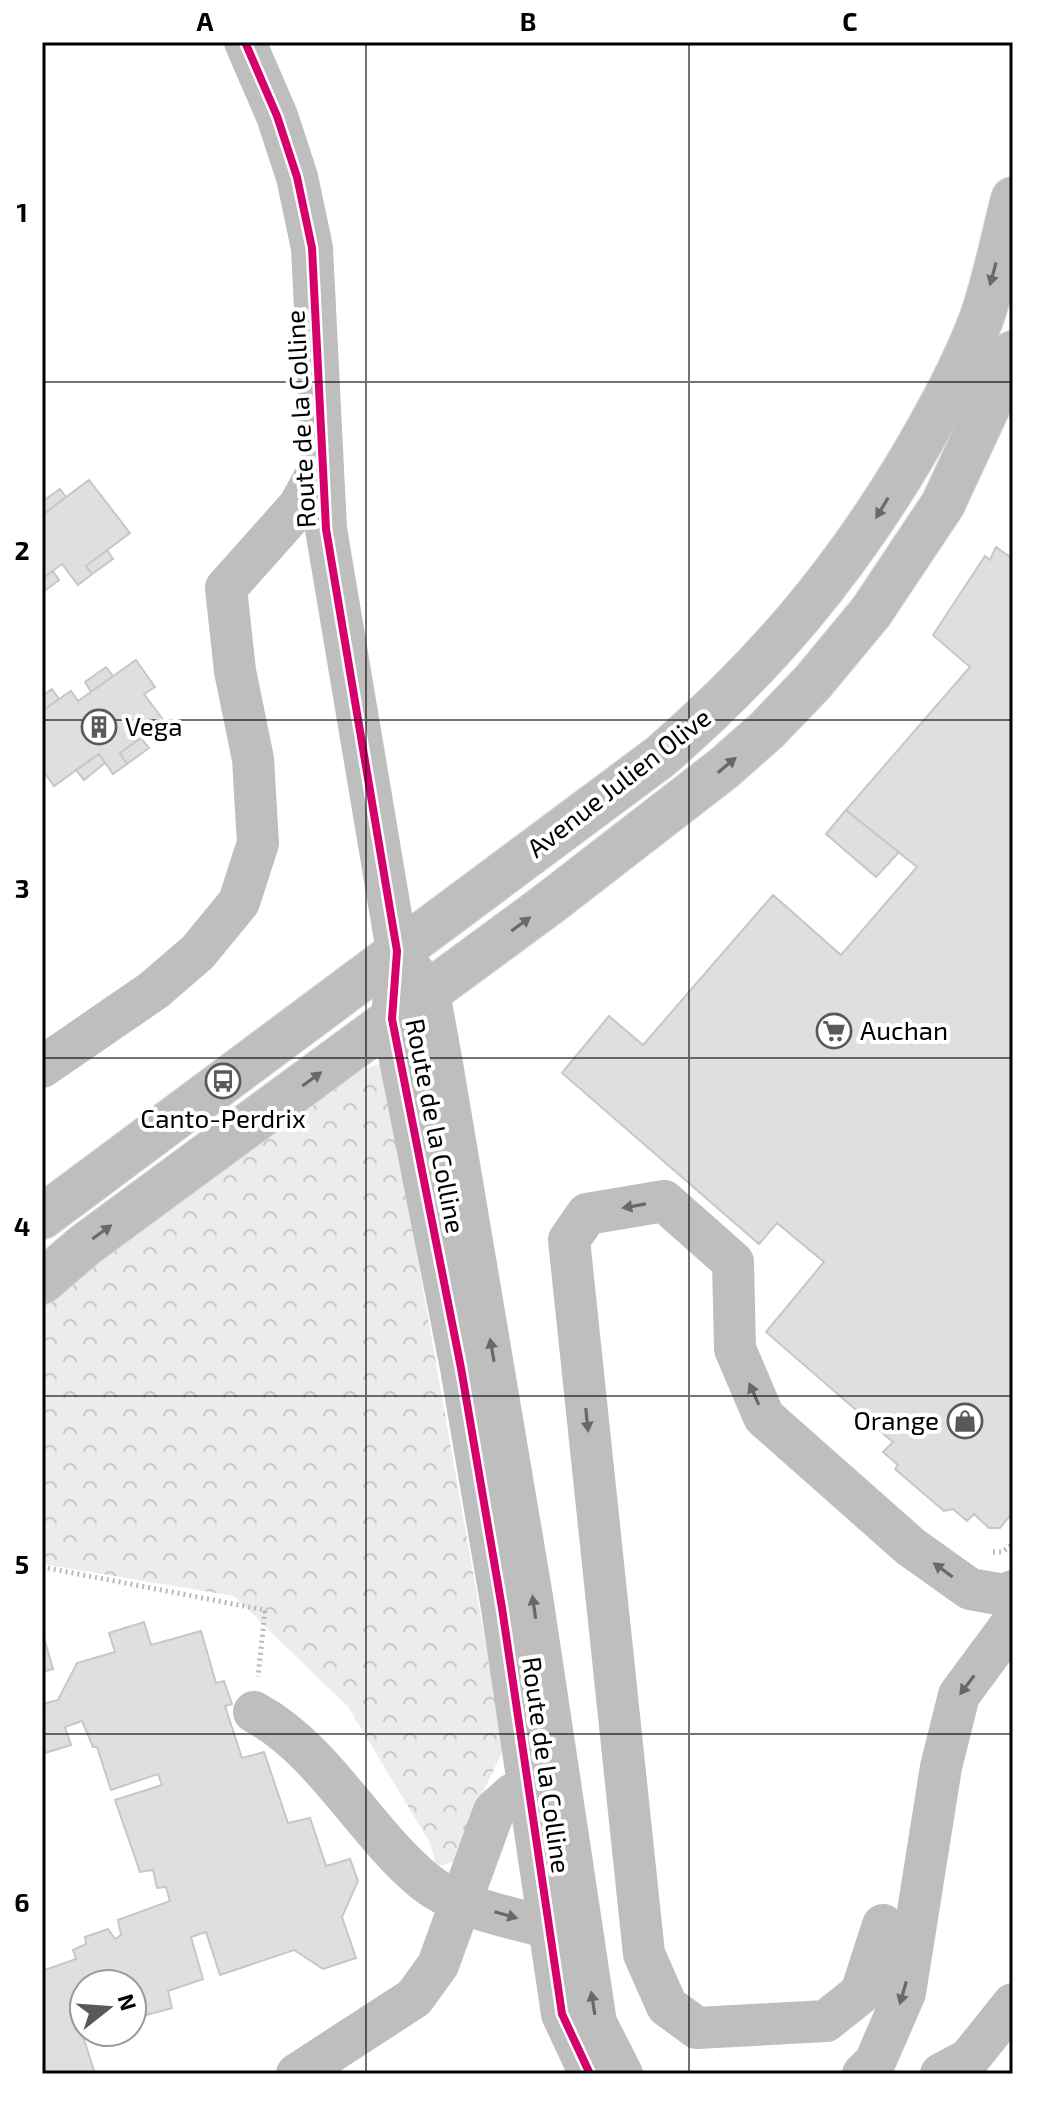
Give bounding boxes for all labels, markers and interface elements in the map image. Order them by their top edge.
text: A [197,5,214,36]
text: B [520,5,536,36]
text: C [842,5,858,36]
text: 1 [16,196,28,227]
one-way arrow [986,262,999,287]
street label: Route de la Colline [278,309,321,529]
one-way arrow [875,497,889,519]
text: 2 [14,534,30,565]
street label: Avenue Julien Olive [520,701,716,863]
building icon: Vega [80,708,118,746]
place label: Vega [125,710,182,741]
one-way arrow [716,757,736,774]
text: 3 [15,872,29,903]
one-way arrow [510,916,532,932]
supermarket icon: Auchan [815,1012,853,1050]
place label: Auchan [860,1014,948,1045]
street label: Route de la Colline [400,1016,473,1236]
bus stop icon: Canto-Perdrix [204,1062,242,1100]
one-way arrow [302,1071,322,1087]
place label: Canto-Perdrix [140,1102,306,1133]
one-way arrow [621,1200,646,1212]
text: 4 [14,1210,30,1241]
one-way arrow [92,1225,113,1241]
one-way arrow [485,1338,497,1363]
one-way arrow [748,1382,761,1406]
shop icon: Orange [946,1402,984,1440]
place label: Orange [853,1404,939,1435]
one-way arrow [581,1408,594,1433]
text: 5 [15,1548,29,1579]
one-way arrow [932,1563,953,1578]
one-way arrow [527,1594,540,1619]
street label: Route de la Colline [517,1655,578,1875]
one-way arrow [959,1675,975,1695]
text: 6 [14,1886,30,1917]
one-way arrow [495,1909,519,1922]
north arrow [68,1968,148,2048]
one-way arrow [896,1981,909,2005]
text: N [113,1990,143,2013]
one-way arrow [586,1990,598,2015]

